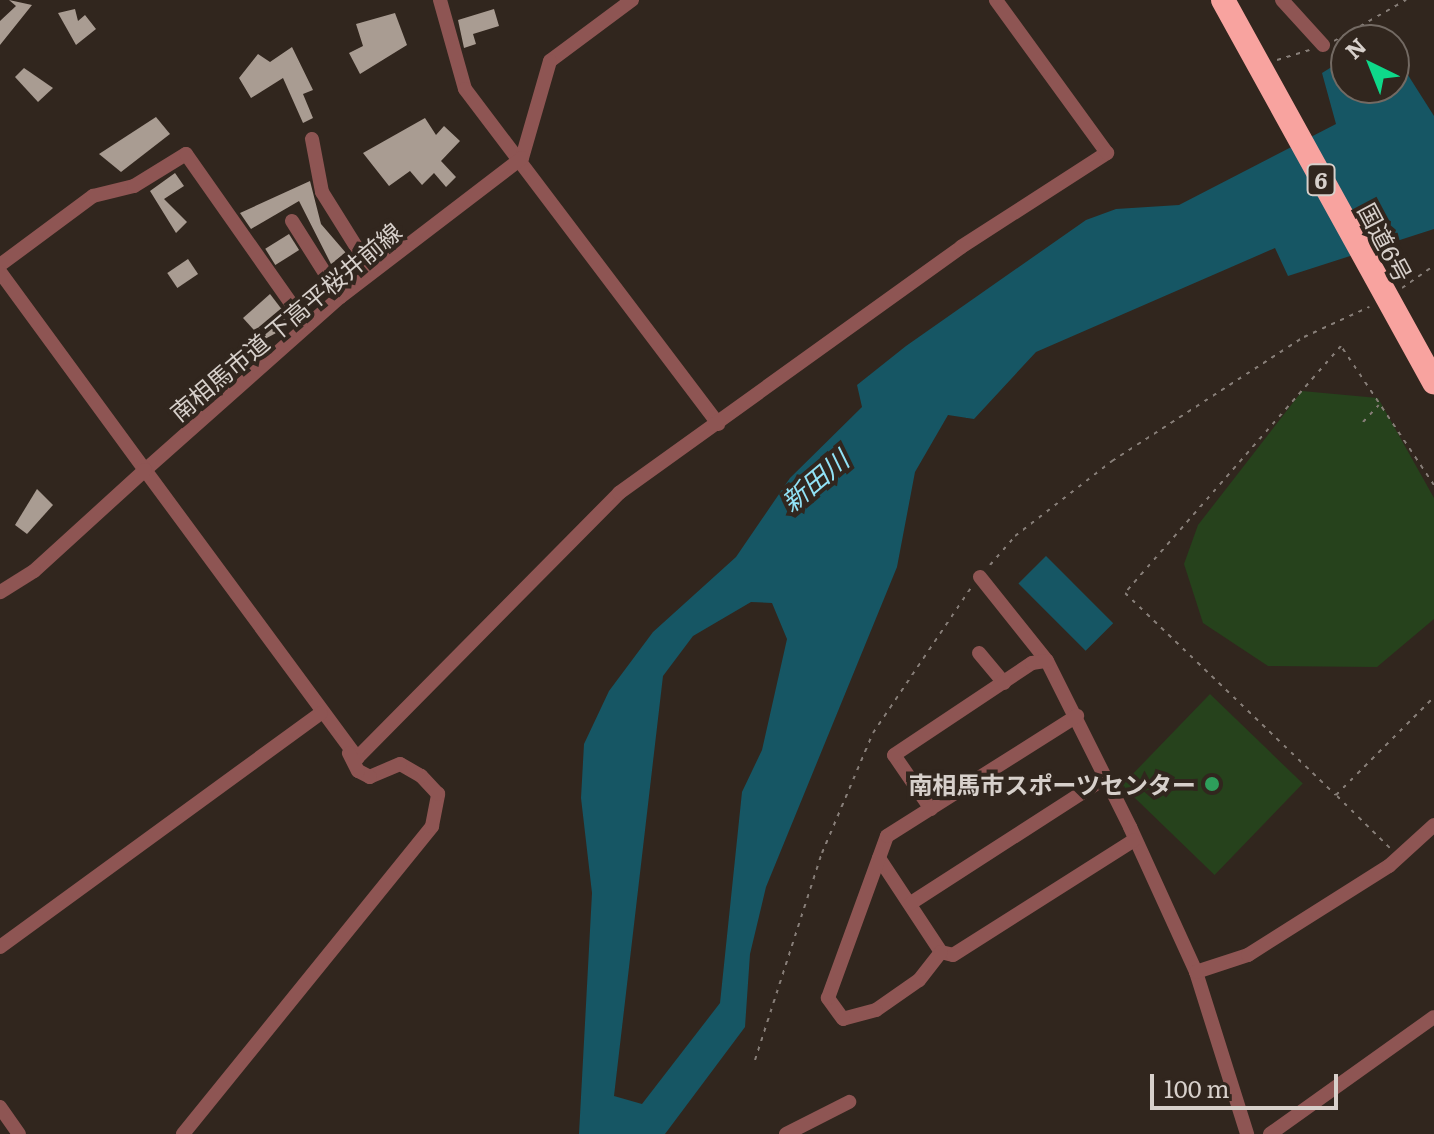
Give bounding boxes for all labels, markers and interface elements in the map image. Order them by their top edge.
north arrow [1330,24,1410,104]
text: N [1337,29,1373,66]
road number: 6 [1305,162,1337,198]
street label: 国道6号 [1353,198,1419,286]
street label: 南相馬市道 下高平桜井前線 [164,216,406,426]
water label: 新田川 [774,443,854,517]
place label: 南相馬市スポーツセンター [908,770,1196,798]
marker: 南相馬市スポーツセンター [1203,775,1221,793]
scale bar [1154,1058,1342,1108]
text: 100 m [1164,1070,1230,1105]

